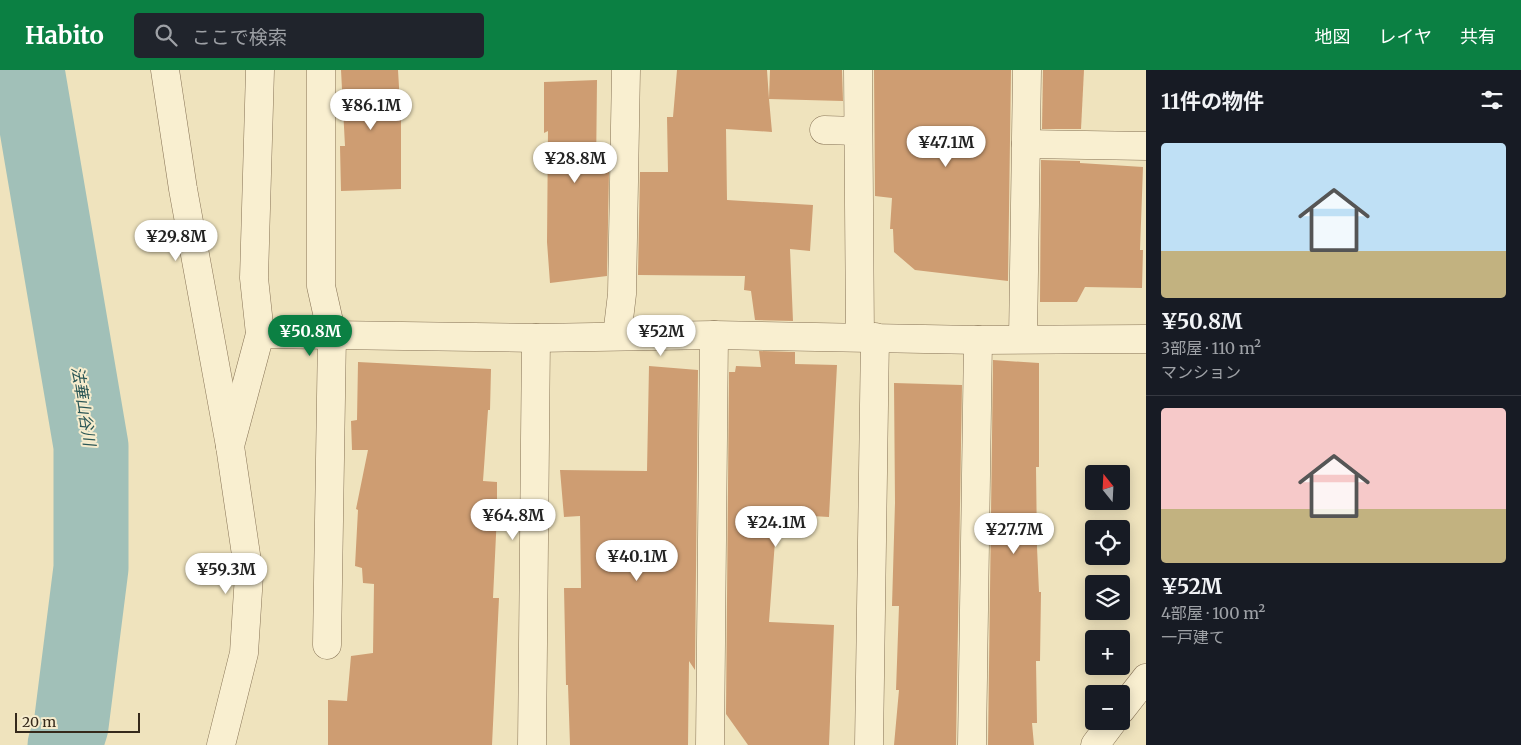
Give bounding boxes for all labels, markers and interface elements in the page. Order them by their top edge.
search box [134,13,484,58]
text: Habito [25,20,104,51]
icon: search [152,21,180,49]
text: ここで検索 [192,25,287,49]
text: 地図 [1315,25,1351,48]
text: レイヤ [1379,25,1432,48]
text: 共有 [1460,25,1496,48]
icon: filters [1478,86,1506,114]
pin: ¥86.1M [330,88,412,131]
text: 11件の物件 [1161,88,1264,115]
text: ¥86.1M [341,95,401,115]
pin: ¥47.1M [905,126,987,168]
text: ¥47.1M [918,132,974,152]
pin: ¥28.8M [534,142,616,184]
text: ¥28.8M [544,148,606,168]
icon: home [1289,175,1379,265]
pin: ¥29.8M [135,220,217,262]
text: ¥29.8M [146,226,206,246]
text: ¥50.8M [1161,308,1242,335]
pin: ¥50.8M [269,314,351,357]
pin: ¥52M [631,314,691,357]
text: ¥50.8M [279,321,341,341]
text: ¥52M [638,321,684,341]
text: 3部屋 · 110 m² [1161,338,1261,358]
text: マンション [1161,362,1241,382]
water label: 法華山谷川 [68,365,100,449]
icon: home [1289,441,1379,531]
north arrow [1085,465,1130,510]
map controls [1085,465,1130,730]
pin: ¥64.8M [472,498,554,541]
text: ¥64.8M [482,505,544,525]
pin: ¥24.1M [735,506,817,548]
text: ¥24.1M [746,512,806,532]
pin: ¥27.7M [973,512,1055,555]
text: ¥27.7M [985,519,1043,539]
button: locate [1085,520,1130,565]
pin: ¥40.1M [596,540,678,582]
text: ¥40.1M [607,546,667,566]
pin: ¥59.3M [185,552,267,595]
text: ¥59.3M [196,559,256,579]
text: ¥52M [1161,573,1222,600]
button: layers [1085,575,1130,620]
text: 4部屋 · 100 m² [1161,603,1265,623]
text: 一戸建て [1161,627,1225,647]
button: + [1085,630,1130,675]
button: − [1085,685,1130,730]
scale bar [15,710,140,733]
text: 20 m [22,713,56,731]

